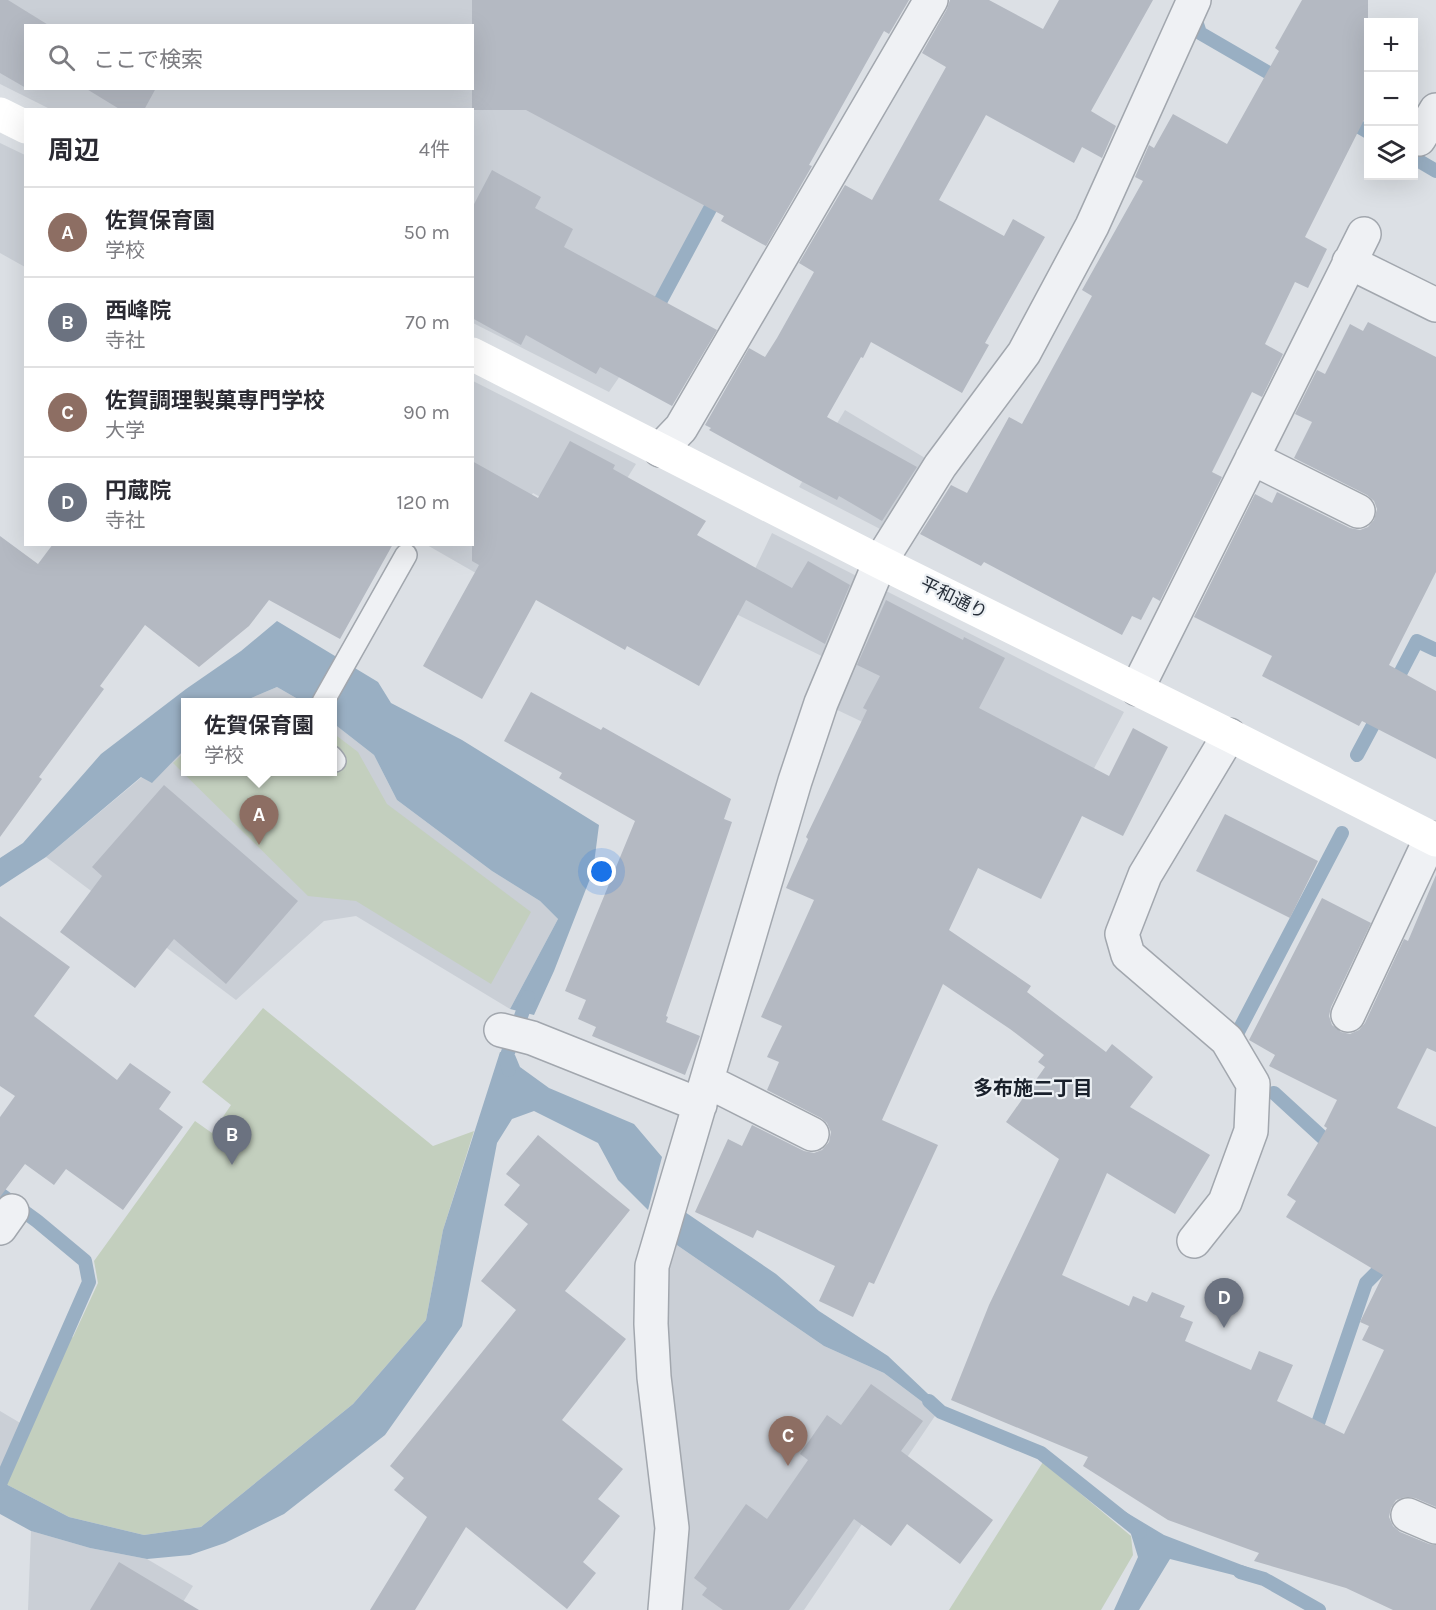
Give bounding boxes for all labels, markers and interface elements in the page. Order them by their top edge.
map controls [1364,18,1418,180]
button: + [1364,18,1418,72]
search box [24,24,474,90]
icon: search [45,41,78,74]
text: ここで検索 [93,47,203,73]
button: − [1364,72,1418,126]
button: layers [1364,126,1418,180]
text: 周辺 [48,135,100,166]
text: 4件 [419,138,450,161]
text: 佐賀保育園 [105,208,215,234]
text: A [61,221,74,244]
text: 50 m [403,221,450,244]
text: 学校 [105,239,145,262]
text: 西峰院 [105,298,171,324]
text: B [61,311,74,334]
text: 70 m [405,311,450,334]
text: 寺社 [105,329,145,352]
text: 佐賀調理製菓専門学校 [105,388,325,414]
text: C [61,401,74,424]
text: 90 m [403,401,450,424]
text: 大学 [105,419,145,442]
text: 円蔵院 [105,478,171,504]
text: D [61,491,74,514]
text: 120 m [396,491,450,514]
text: 寺社 [105,509,145,532]
street label: 平和通り [917,572,991,624]
popup [181,698,337,776]
text: 佐賀保育園 [204,713,314,739]
text: 学校 [204,744,244,767]
pin: A [240,796,278,845]
your location [587,857,616,886]
district label: 多布施二丁目 [973,1077,1093,1100]
pin: B [212,1116,252,1165]
pin: D [1204,1278,1244,1328]
pin: C [768,1416,808,1466]

